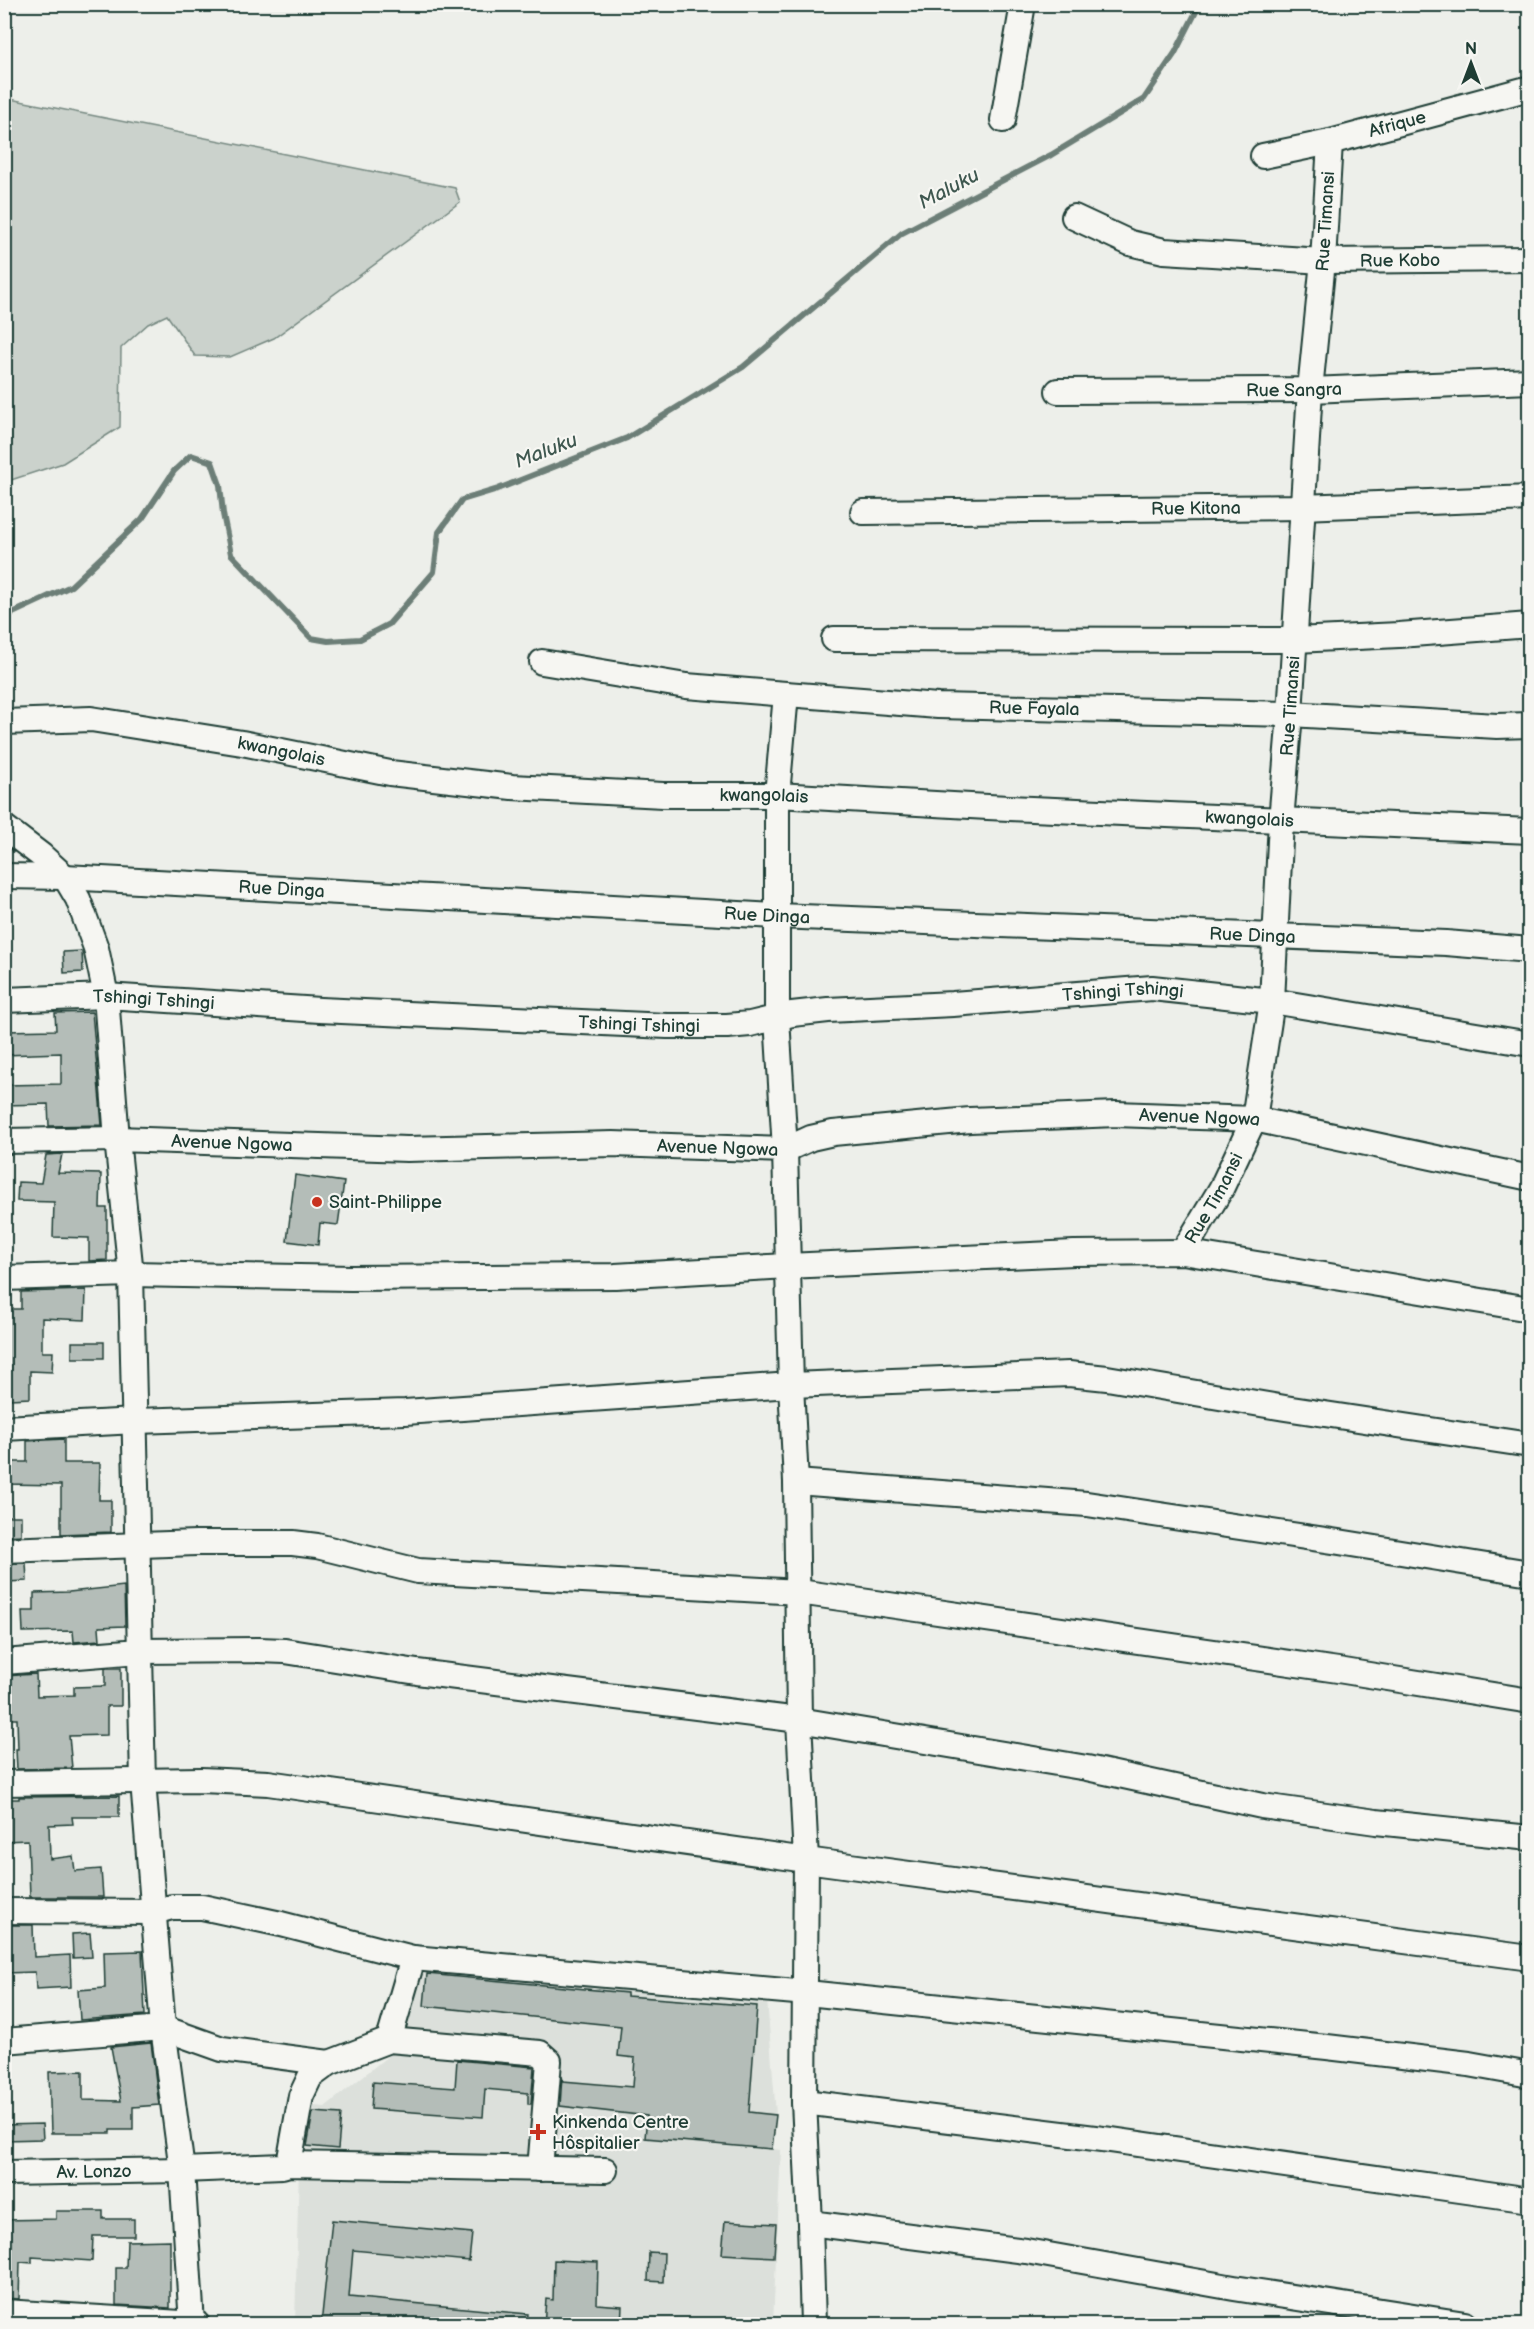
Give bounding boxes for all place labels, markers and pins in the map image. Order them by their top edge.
place label: Saint-Philippe [329,1192,442,1213]
marker: Saint-Philippe [310,1195,324,1209]
place label: Kinkenda Centre Hôspitalier [552,2112,689,2154]
marker: Kinkenda Centre Hôspitalier [529,2123,547,2141]

